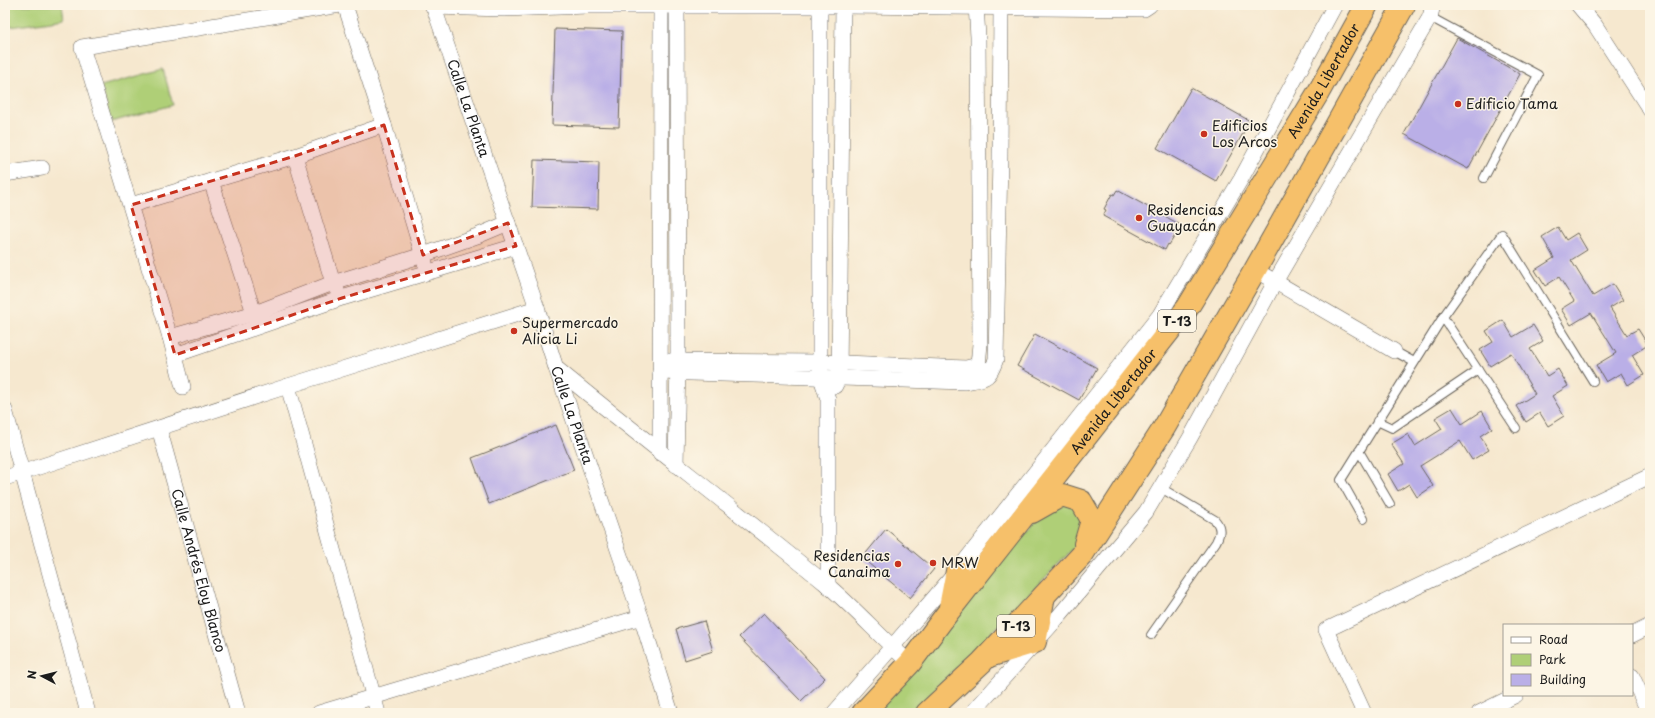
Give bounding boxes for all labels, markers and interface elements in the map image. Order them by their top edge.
street label: Avenida Libertador [1282,19,1365,142]
street label: Calle La Planta [442,56,496,160]
place label: Edificio Tama [1466,93,1558,114]
marker: Edificio Tama [1453,99,1463,109]
place label: Edificios Los Arcos [1212,115,1277,152]
marker: Edificios Los Arcos [1199,129,1209,139]
place label: Residencias Guayacán [1147,199,1224,236]
marker: Residencias Guayacán [1134,213,1144,223]
road number: T-13 [1158,310,1196,332]
place label: Supermercado Alicia Li [522,312,619,349]
marker: Supermercado Alicia Li [509,326,519,336]
street label: Avenida Libertador [1065,343,1162,459]
street label: Calle La Planta [546,363,599,467]
street label: Calle Andrés Eloy Blanco [166,486,232,655]
place label: Residencias Canaima [813,545,890,582]
place label: MRW [941,552,979,573]
marker: MRW [928,558,938,568]
marker: Residencias Canaima [893,559,903,569]
road number: T-13 [997,615,1035,637]
legend [1503,624,1633,696]
text: Road [1539,630,1568,648]
text: Park [1539,650,1566,668]
north arrow [22,656,62,696]
text: N [23,669,41,680]
text: Building [1539,670,1586,688]

